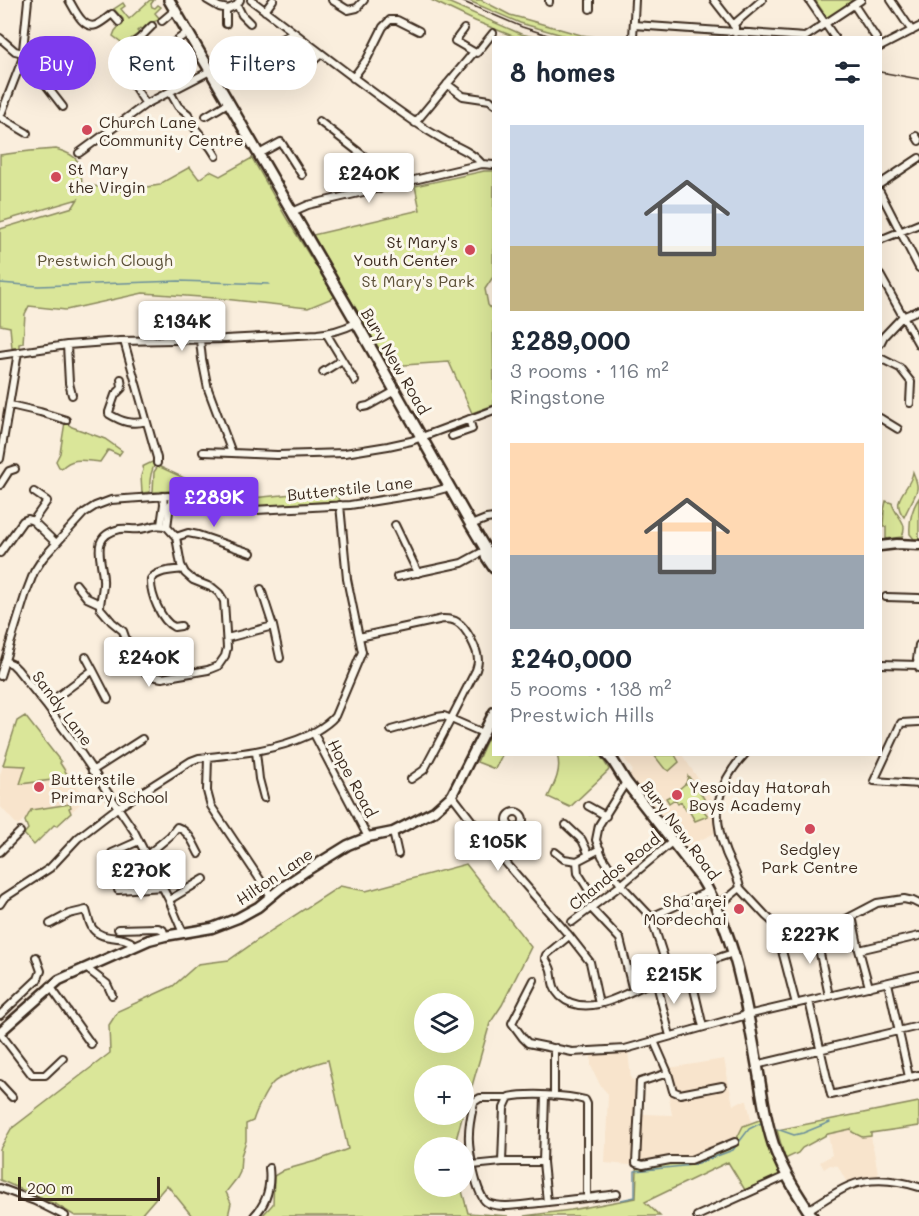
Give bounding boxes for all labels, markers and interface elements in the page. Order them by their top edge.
chip: Buy [18,36,96,90]
chip: Rent [108,36,197,90]
chip: Filters [209,36,317,90]
text: 8 homes [510,55,616,89]
icon: filters [831,56,864,89]
place label: Church Lane Community Centre [99,111,244,150]
marker: Church Lane Community Centre [80,123,94,137]
pin: £240K [327,153,411,204]
place label: St Mary the Virgin [68,158,145,197]
text: £240K [338,159,400,185]
icon: home [633,164,741,272]
marker: St Mary the Virgin [49,170,63,184]
place label: St Mary's Youth Center [353,231,458,270]
marker: St Mary's Youth Center [463,243,477,257]
park label: Prestwich Clough [37,249,173,270]
park label: St Mary's Park [362,270,474,291]
pin: £134K [140,301,224,352]
street label: Bury New Road [357,304,435,418]
text: £134K [152,307,212,333]
text: £289,000 [510,323,631,357]
text: 3 rooms · 116 m² [510,357,669,383]
text: Ringstone [510,383,605,409]
street label: Butterstile Lane [286,471,414,505]
pin: £289K [172,477,256,528]
icon: home [633,482,741,590]
text: £289K [183,483,245,509]
pin: £240K [107,637,191,688]
text: £240,000 [510,641,632,675]
text: £240K [118,643,180,669]
street label: Sandy Lane [28,666,98,750]
text: 5 rooms · 138 m² [510,675,672,701]
text: Prestwich Hills [510,701,654,727]
street label: Hope Road [324,735,382,821]
place label: Butterstile Primary School [51,768,168,807]
street label: Bury New Road [637,776,725,884]
place label: Yesoiday Hatorah Boys Academy [689,776,830,815]
marker: Butterstile Primary School [32,780,46,794]
marker: Yesoiday Hatorah Boys Academy [670,788,684,802]
pin: £105K [456,821,540,872]
marker: Sedgley Park Centre [803,822,817,836]
text: £105K [469,827,528,853]
street label: Chandos Road [564,828,664,914]
place label: Sedgley Park Centre [762,838,858,877]
street label: Hilton Lane [232,843,316,909]
pin: £270K [99,850,183,901]
text: £270K [111,856,171,882]
place label: Sha'arei Mordechai [643,890,727,929]
marker: Sha'arei Mordechai [732,902,746,916]
pin: £227K [768,914,852,965]
text: £227K [780,920,840,946]
pin: £215K [632,954,716,1005]
text: £215K [645,960,703,986]
map controls [414,993,474,1197]
button: layers [414,993,474,1053]
button: + [414,1065,474,1125]
button: − [414,1137,474,1197]
scale bar [18,1174,160,1202]
text: 200 m [27,1177,74,1198]

